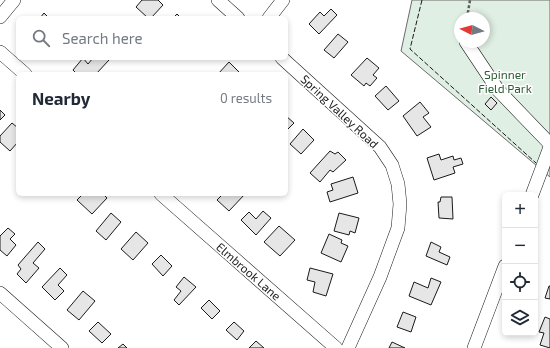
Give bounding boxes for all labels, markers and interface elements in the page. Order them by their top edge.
north arrow [454,12,490,48]
search box [16,16,288,60]
icon: search [30,27,52,49]
text: Search here [62,29,143,47]
park label: Spinner Field Park [478,67,532,95]
street label: Spring Valley Road [298,71,382,151]
text: Nearby [32,88,90,108]
text: 0 results [220,90,272,106]
map controls [502,192,538,336]
button: + [502,192,538,228]
button: − [502,228,538,264]
street label: Elmbrook Lane [214,239,284,303]
button: locate [502,264,538,300]
button: layers [502,300,538,336]

